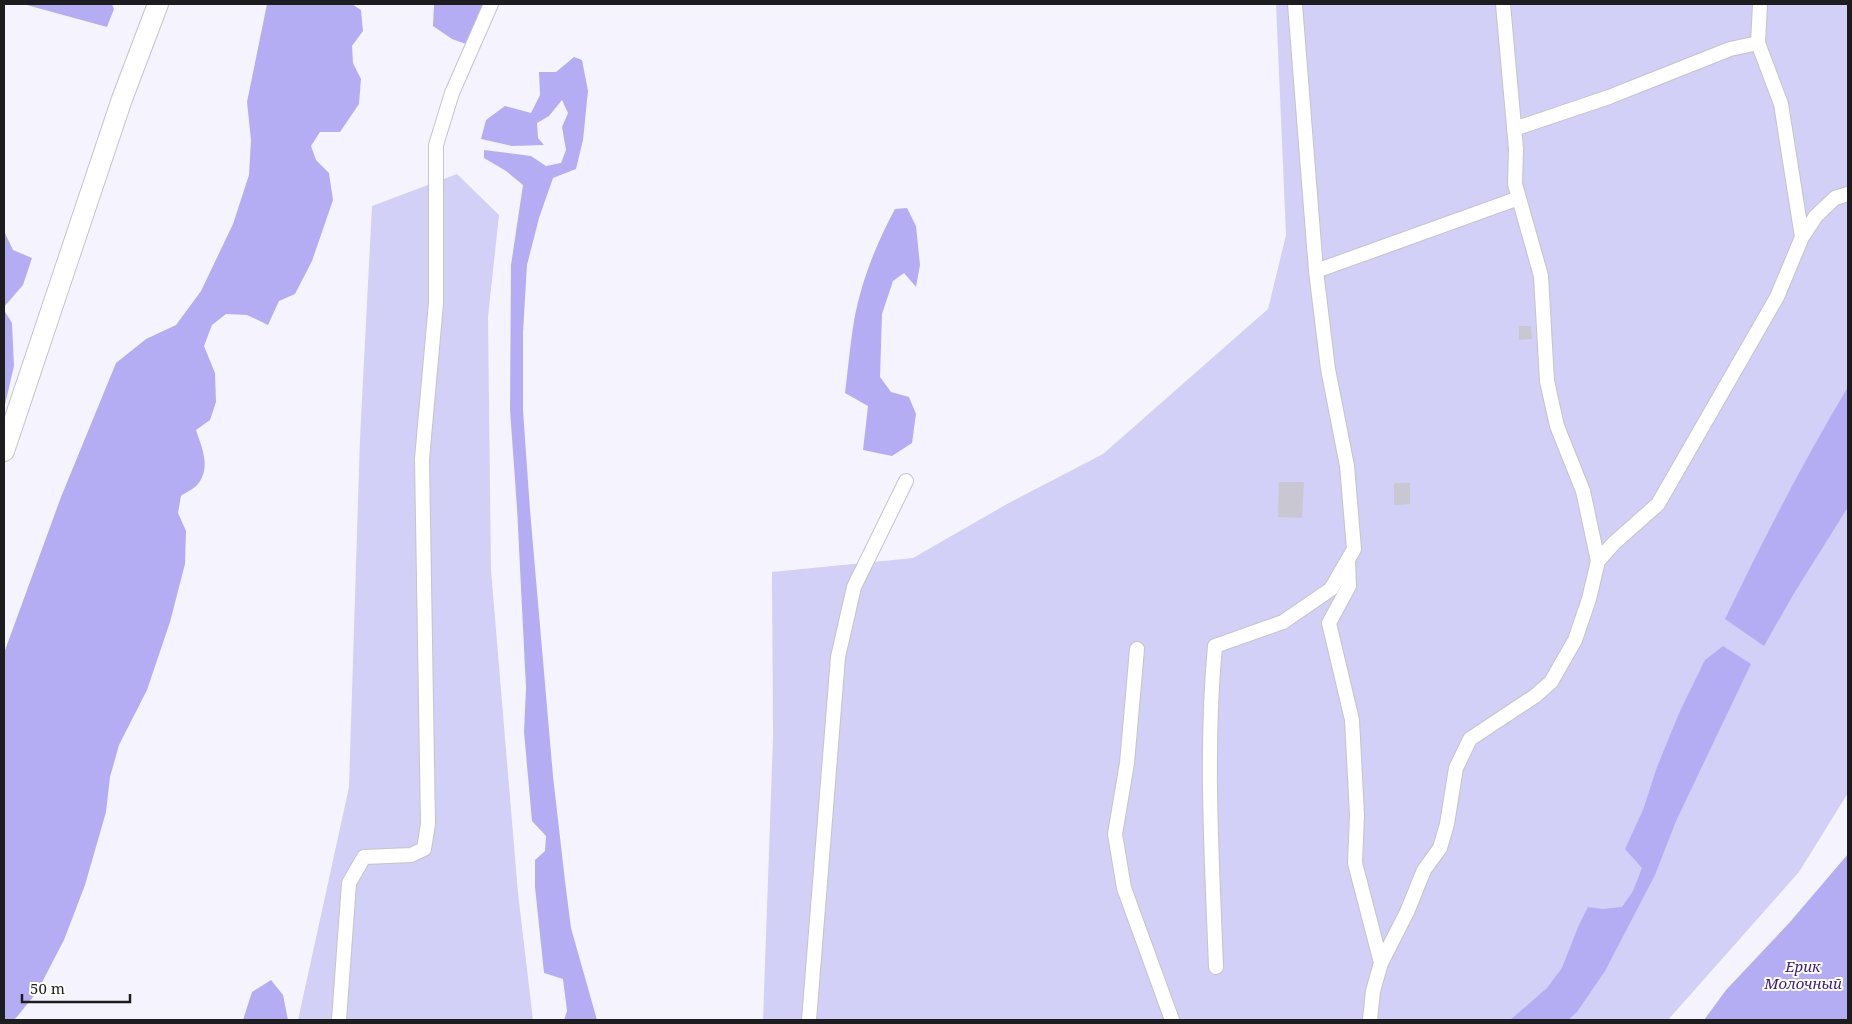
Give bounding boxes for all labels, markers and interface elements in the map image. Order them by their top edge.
water label: Ерик Молочный [1763,956,1842,993]
scale bar [22,972,130,1004]
text: 50 m [30,978,65,998]

